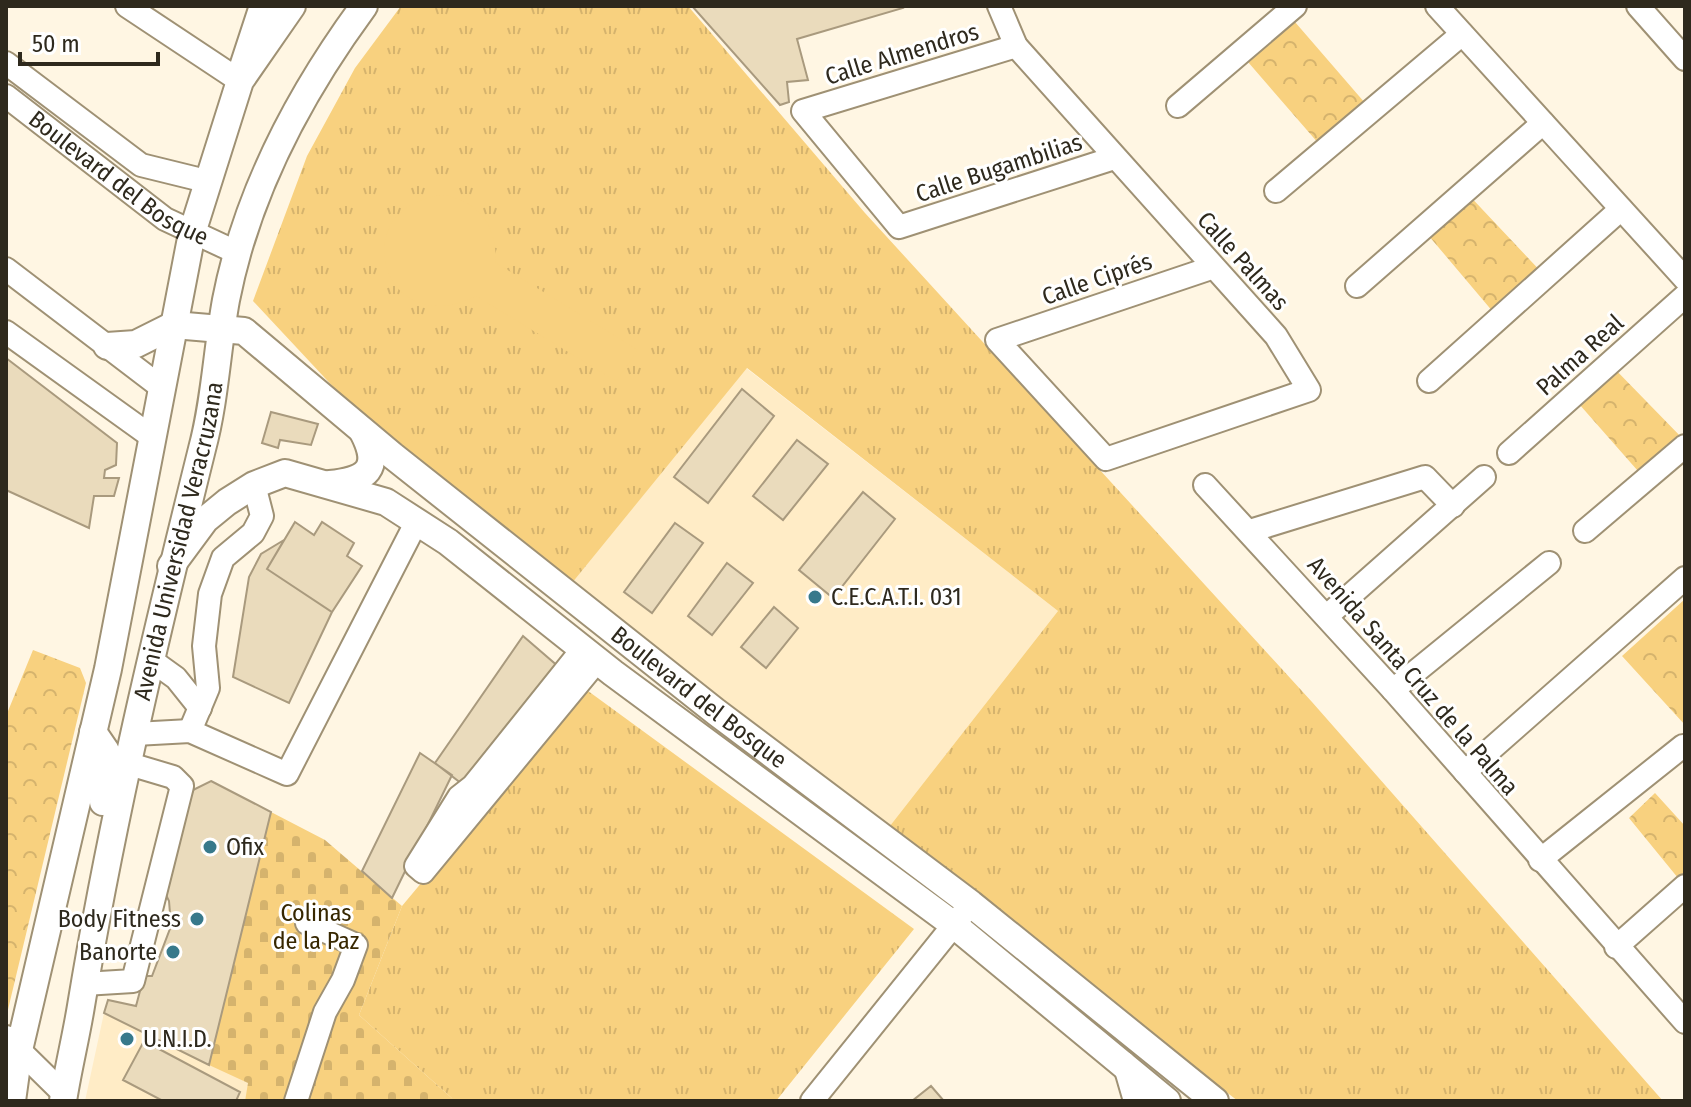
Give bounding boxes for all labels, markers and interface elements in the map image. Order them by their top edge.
scale bar [20,16,158,66]
street label: Calle Almendros [822,17,982,91]
text: 50 m [32,30,80,58]
street label: Boulevard del Bosque [23,105,213,251]
street label: Calle Bugambilias [912,128,1086,208]
street label: Calle Palmas [1191,206,1295,316]
street label: Calle Ciprés [1038,247,1156,311]
street label: Palma Real [1531,309,1629,401]
street label: Avenida Universidad Veracruzana [128,380,228,703]
street label: Avenida Santa Cruz de la Palma [1302,551,1524,801]
place label: C.E.C.A.T.I. 031 [831,583,962,611]
marker: C.E.C.A.T.I. 031 [806,588,824,606]
street label: Boulevard del Bosque [606,620,792,774]
place label: Ofix [226,833,265,861]
marker: Ofix [201,838,219,856]
park label: Colinas de la Paz [273,899,359,955]
place label: Body Fitness [58,905,181,933]
marker: Body Fitness [188,910,206,928]
place label: Banorte [79,938,157,966]
marker: Banorte [164,943,182,961]
place label: U.N.I.D. [143,1025,212,1053]
marker: U.N.I.D. [118,1030,136,1048]

